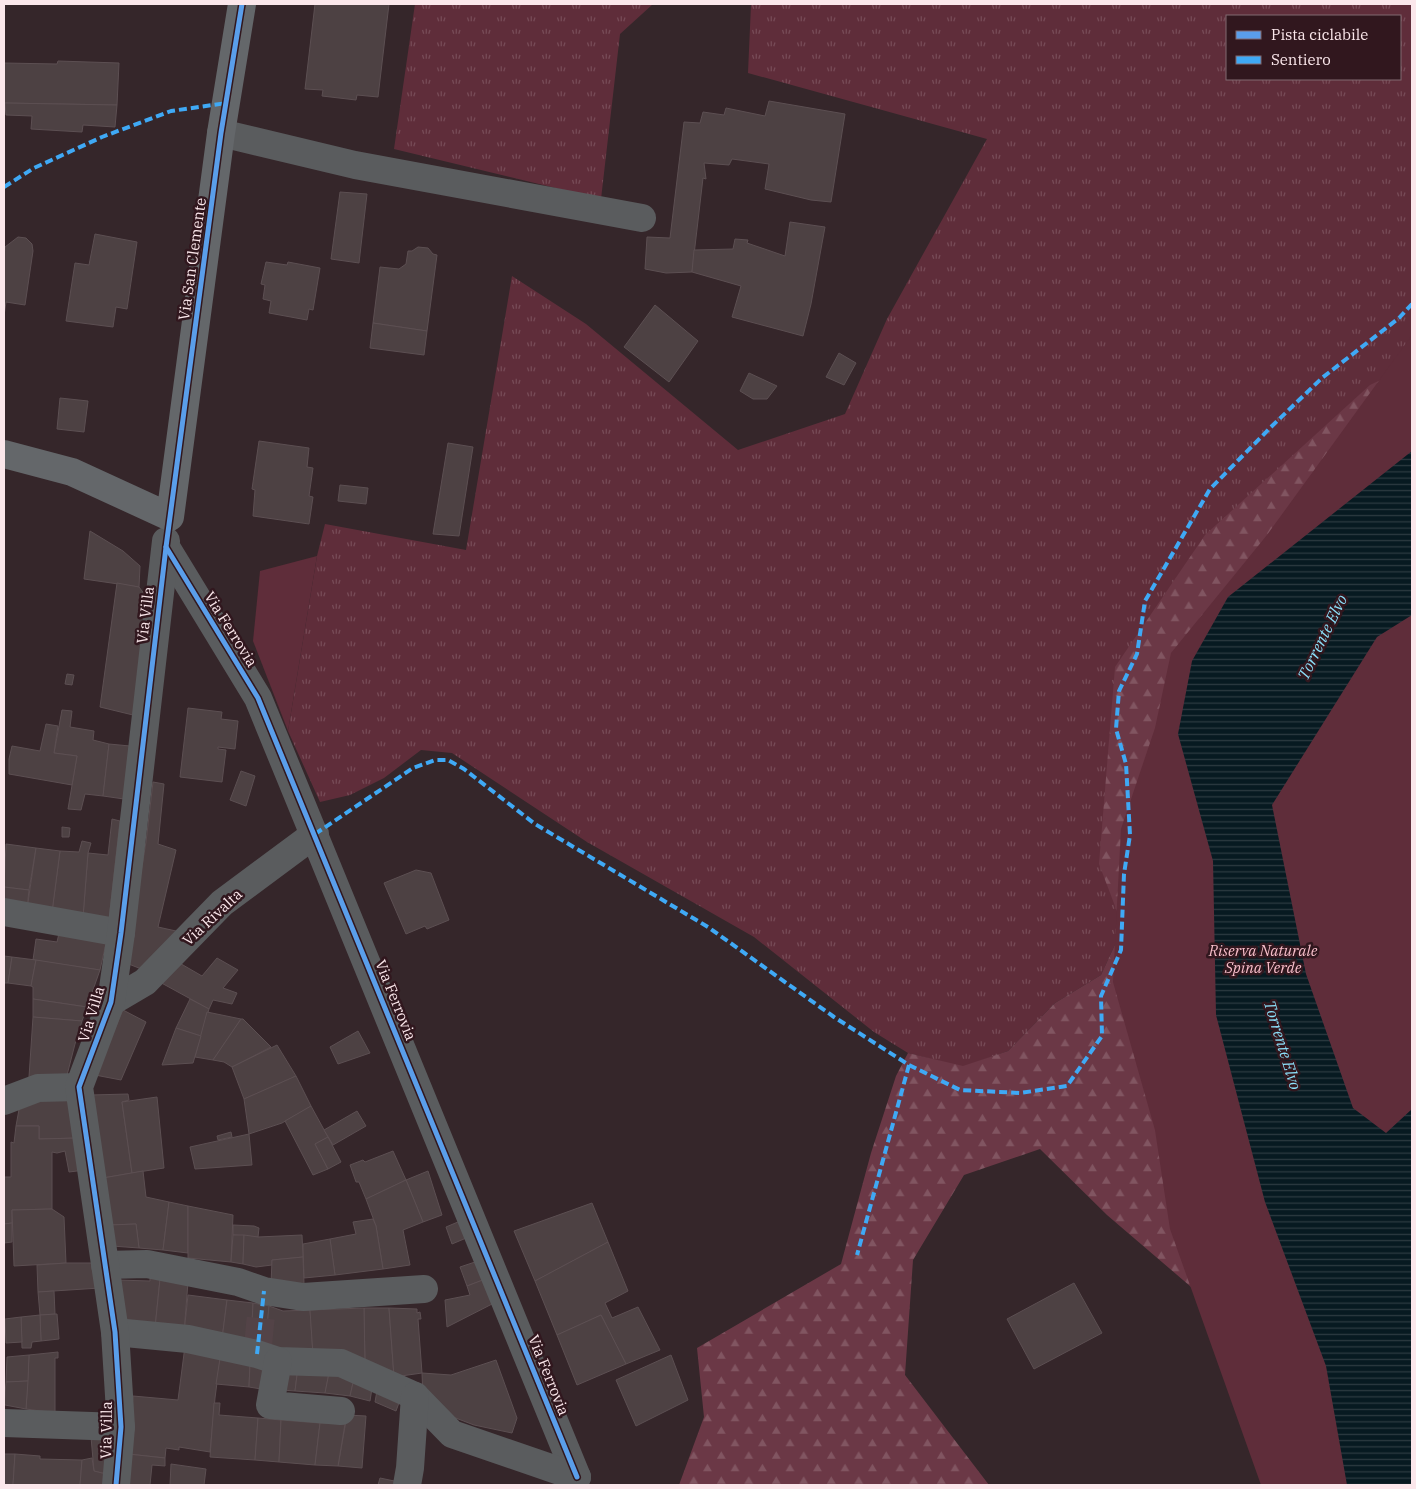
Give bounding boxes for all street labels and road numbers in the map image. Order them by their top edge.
street label: Via San Clemente [174,196,210,322]
street label: Via Villa [132,585,158,645]
street label: Via Ferrovia [200,588,262,670]
street label: Via Rivalta [178,885,246,949]
street label: Via Ferrovia [371,957,421,1043]
street label: Via Villa [73,984,109,1044]
street label: Via Ferrovia [524,1332,574,1418]
street label: Via Villa [96,1401,116,1459]

